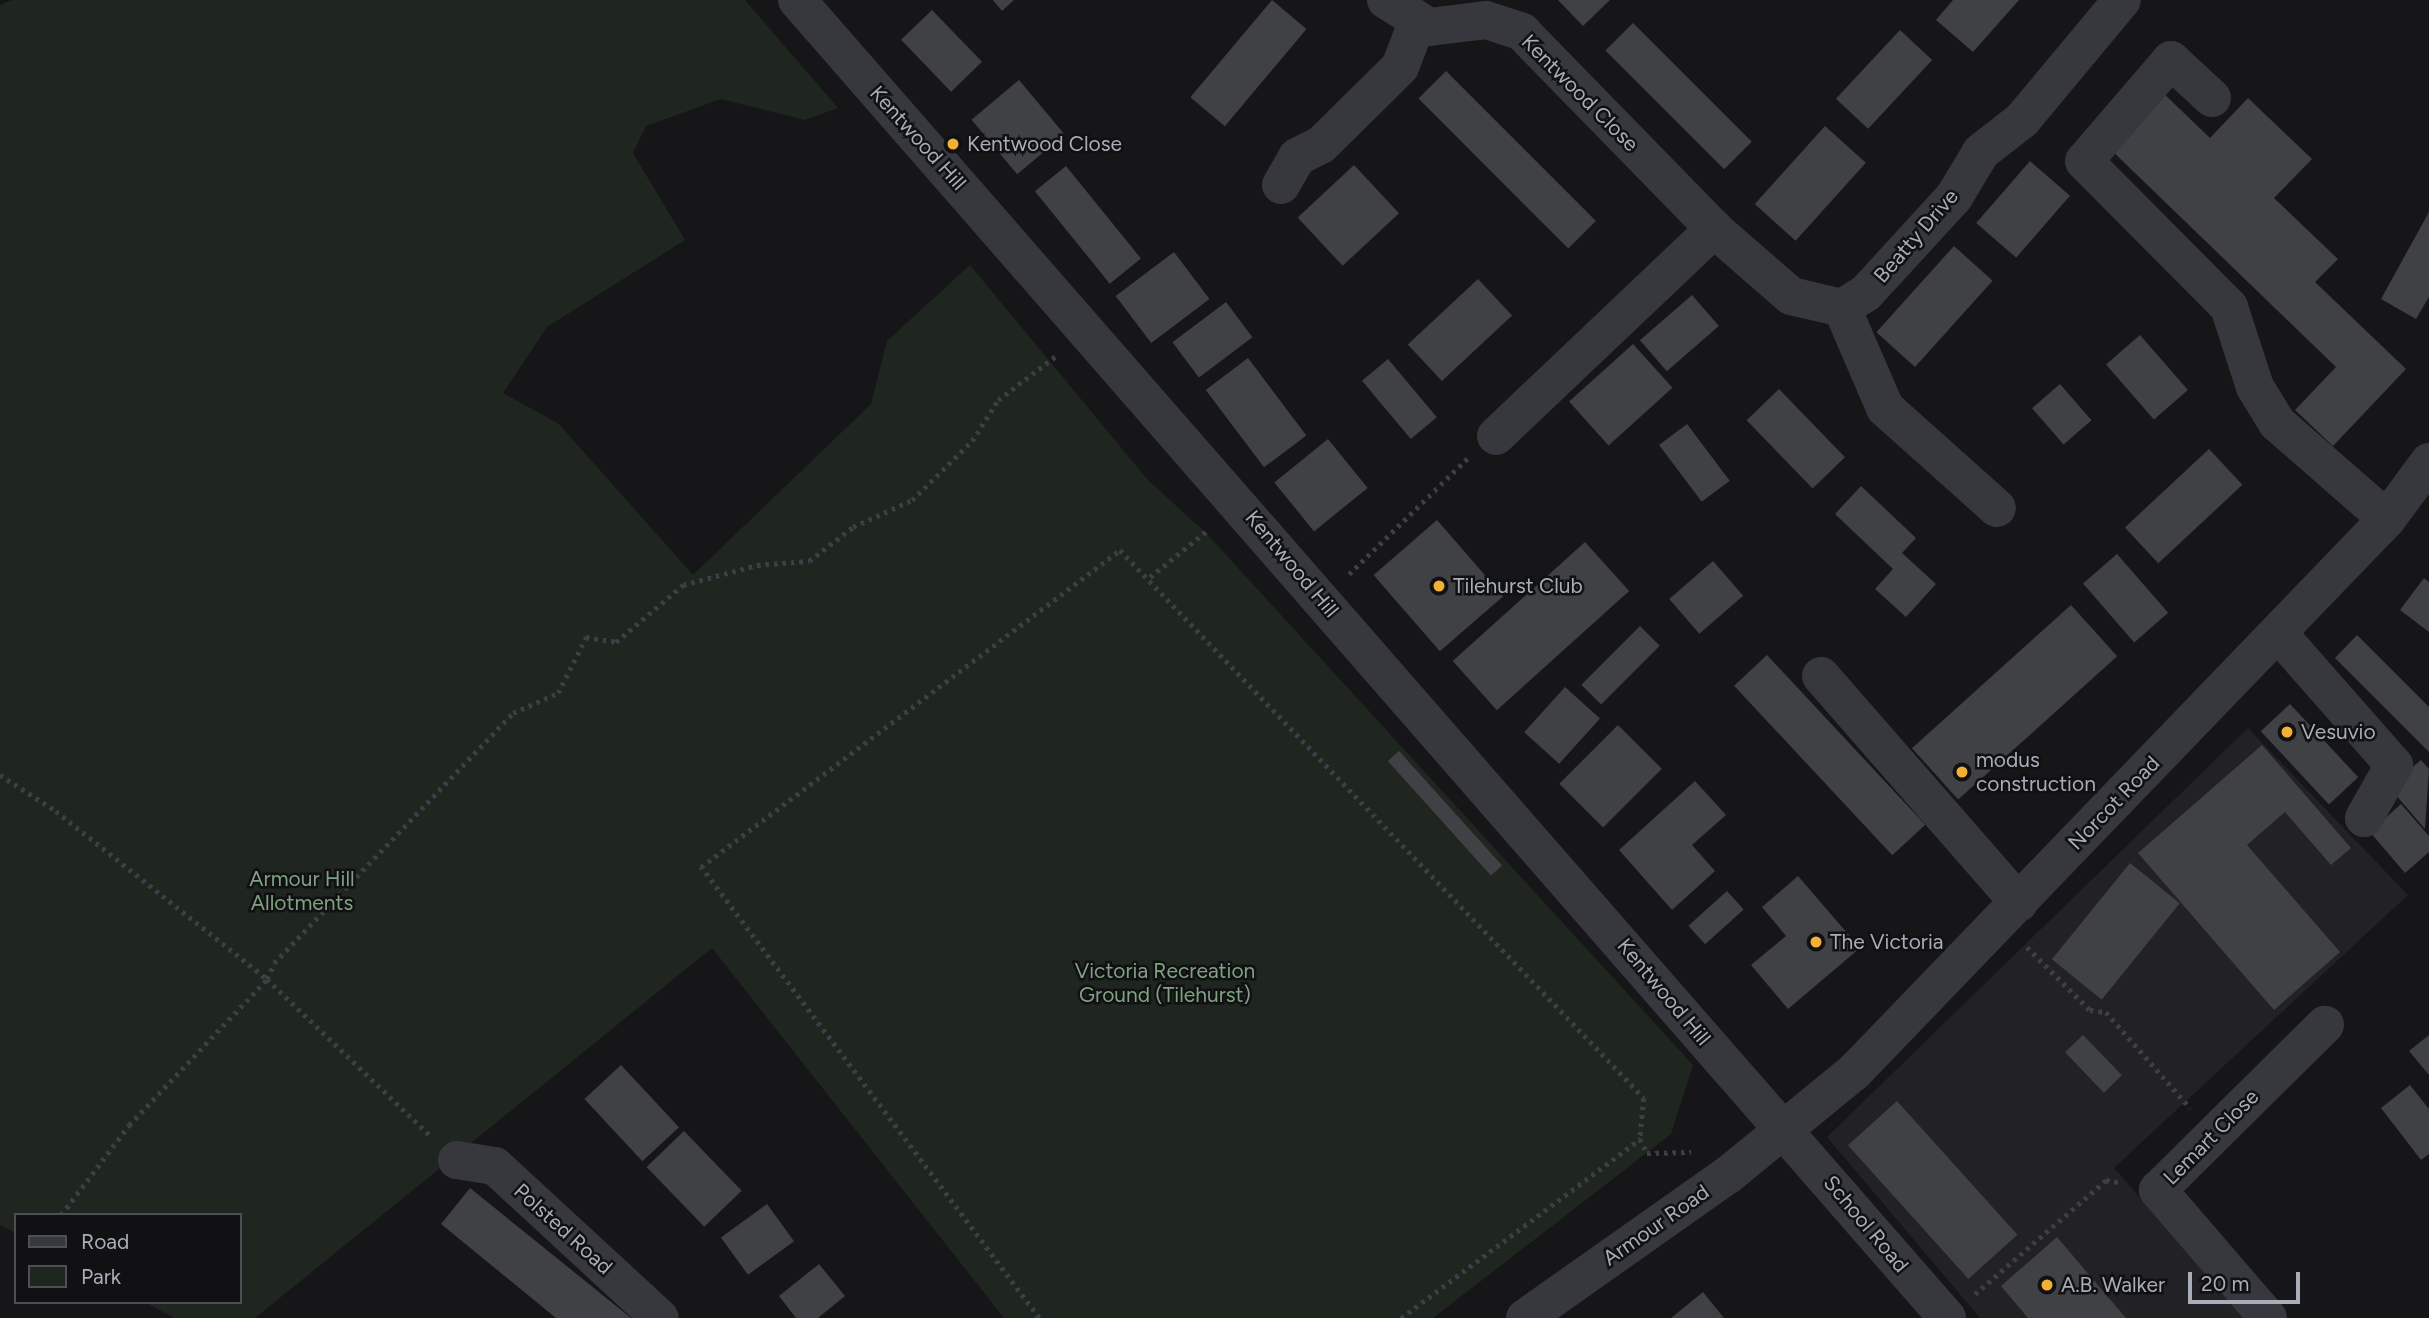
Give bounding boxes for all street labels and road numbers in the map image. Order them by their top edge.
street label: Kentwood Close [1516,29,1644,157]
street label: Kentwood Hill [865,81,971,195]
street label: Beatty Drive [1869,184,1963,288]
street label: Kentwood Hill [1240,505,1344,623]
street label: Norcot Road [2063,751,2165,855]
street label: Kentwood Hill [1612,933,1716,1051]
street label: Lemart Close [2158,1084,2264,1190]
street label: School Road [1818,1171,1914,1277]
street label: Polsted Road [509,1178,617,1280]
street label: Armour Road [1598,1179,1714,1271]

